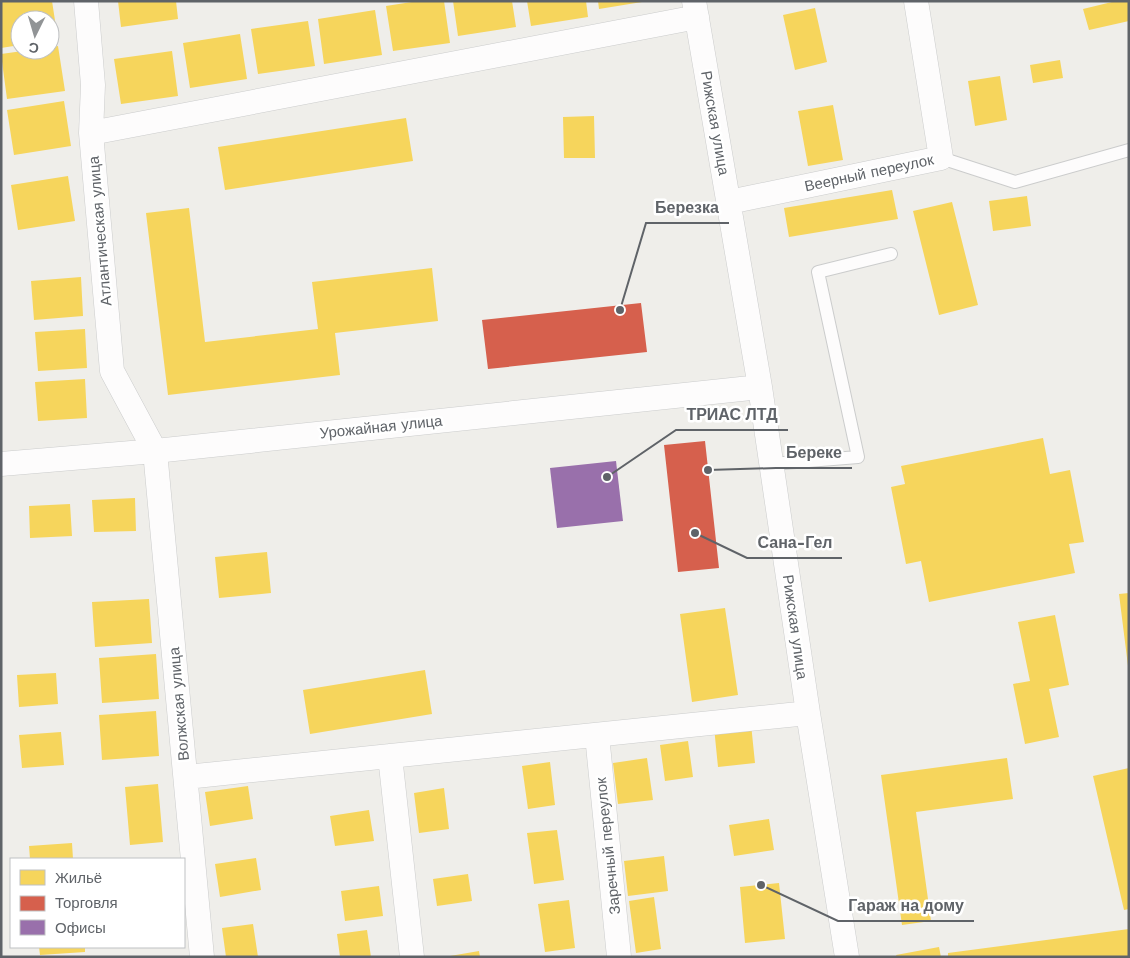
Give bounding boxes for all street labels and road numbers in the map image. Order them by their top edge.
street label: Рижская улица [697,69,733,177]
street label: Веерный переулок [803,150,936,195]
street label: Атлантическая улица [84,155,116,307]
street label: Урожайная улица [319,412,444,442]
street label: Рижская улица [779,573,811,681]
street label: Волжская улица [165,646,193,762]
street label: Заречный переулок [592,776,624,916]

